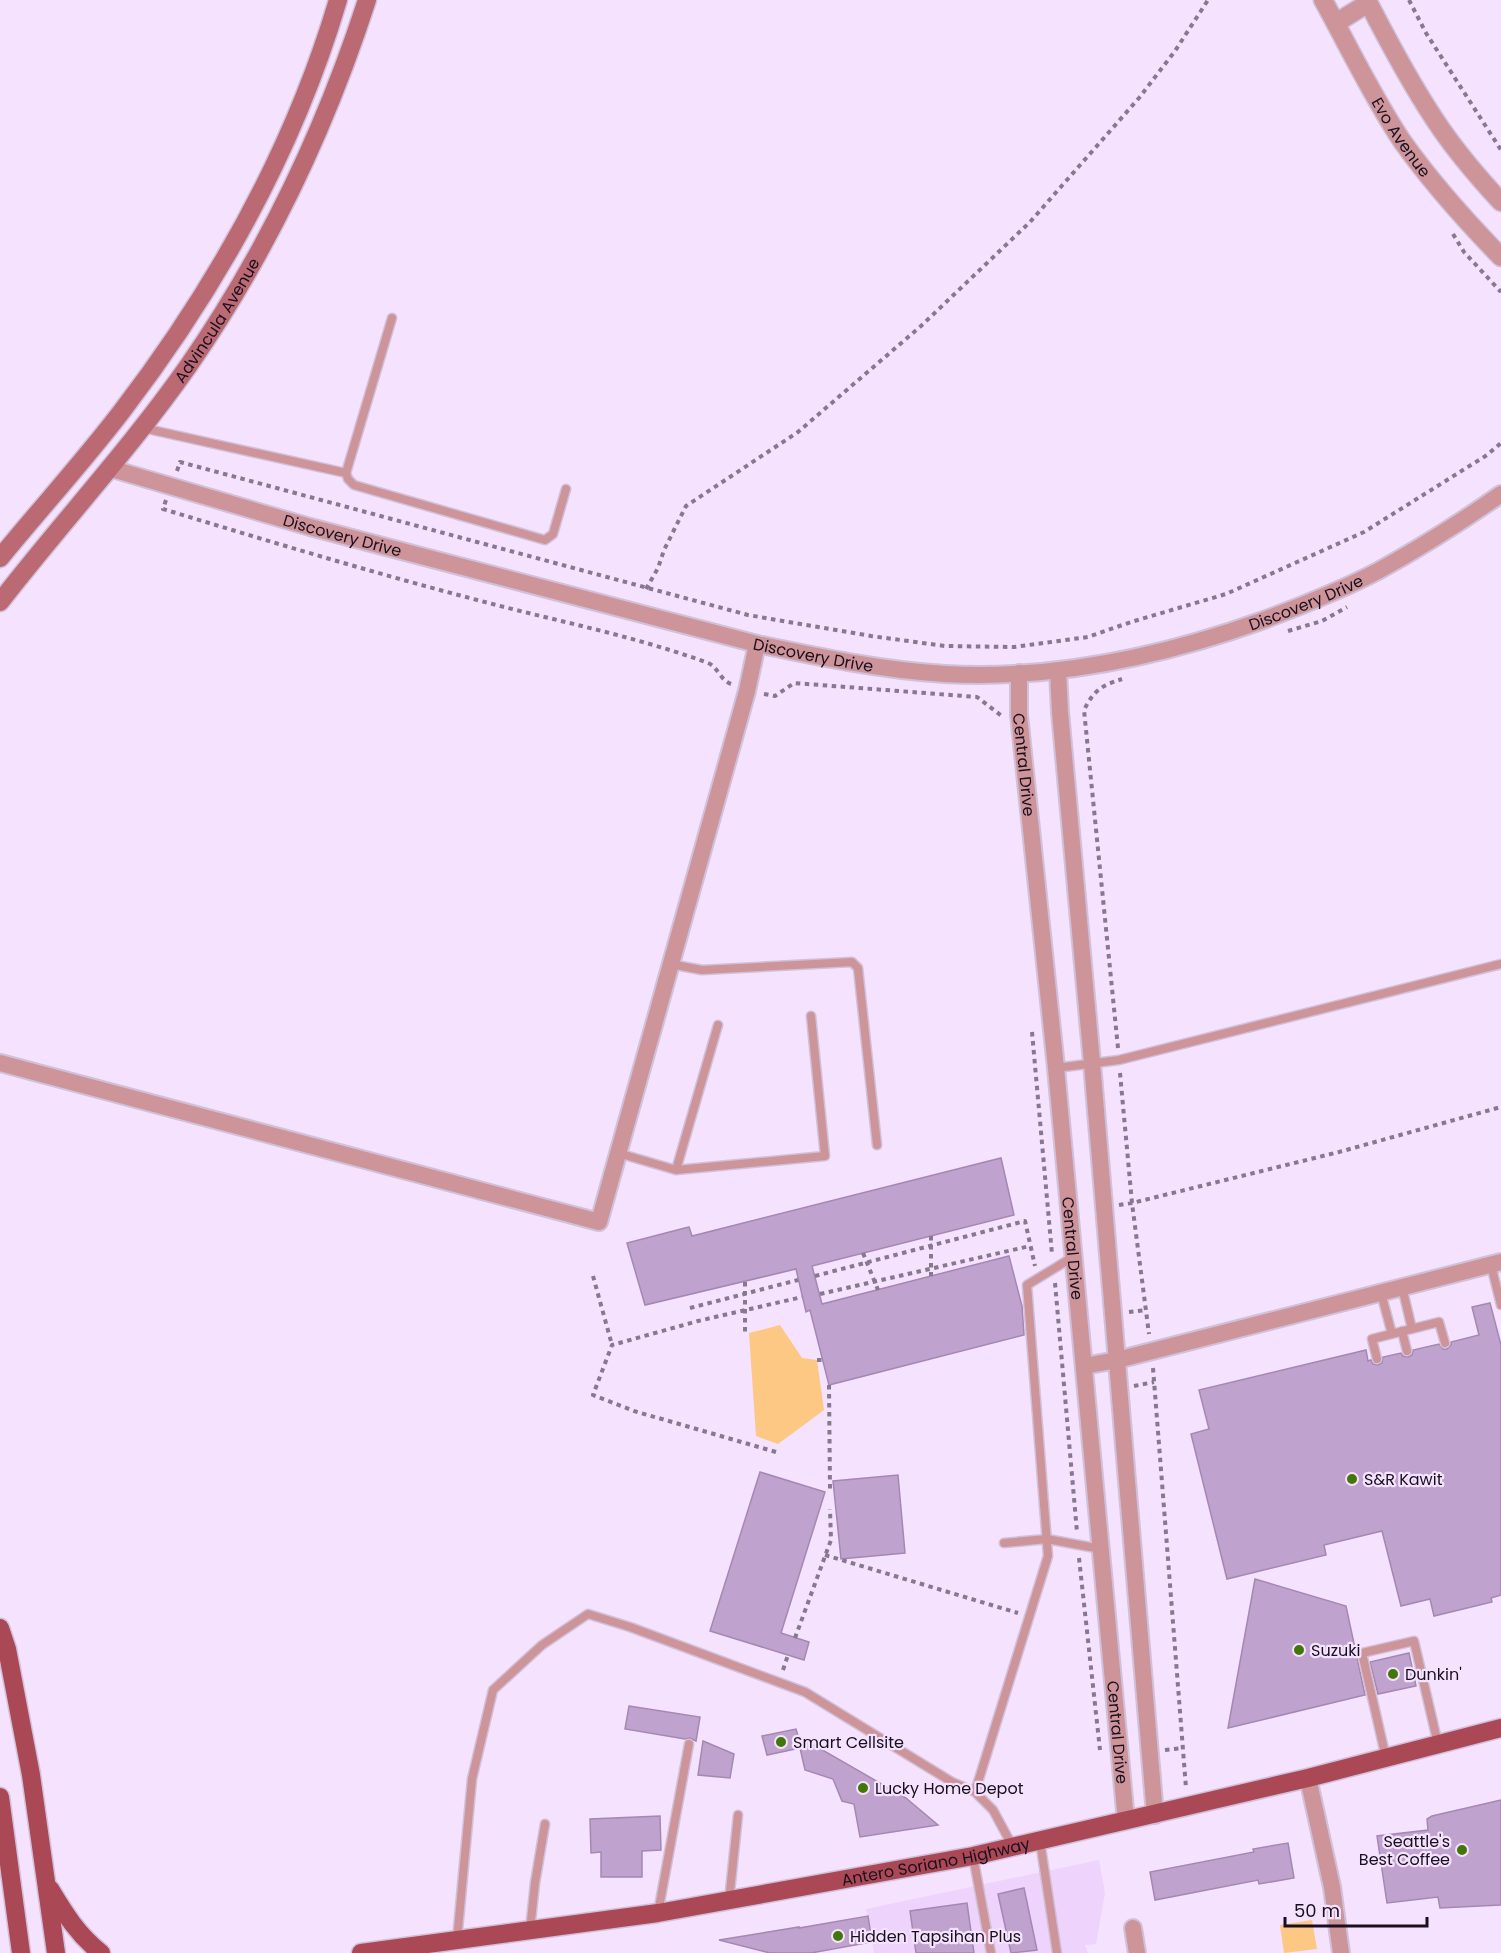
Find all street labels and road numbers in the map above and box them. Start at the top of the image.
street label: Evo Avenue [1366,93,1437,182]
street label: Advincula Avenue [169,253,265,387]
street label: Discovery Drive [280,508,404,562]
street label: Discovery Drive [1245,569,1367,636]
street label: Discovery Drive [751,632,875,677]
street label: Central Drive [1007,712,1041,817]
street label: Central Drive [1057,1196,1089,1301]
street label: Central Drive [1102,1680,1134,1785]
street label: Antero Soriano Highway [840,1832,1032,1891]

